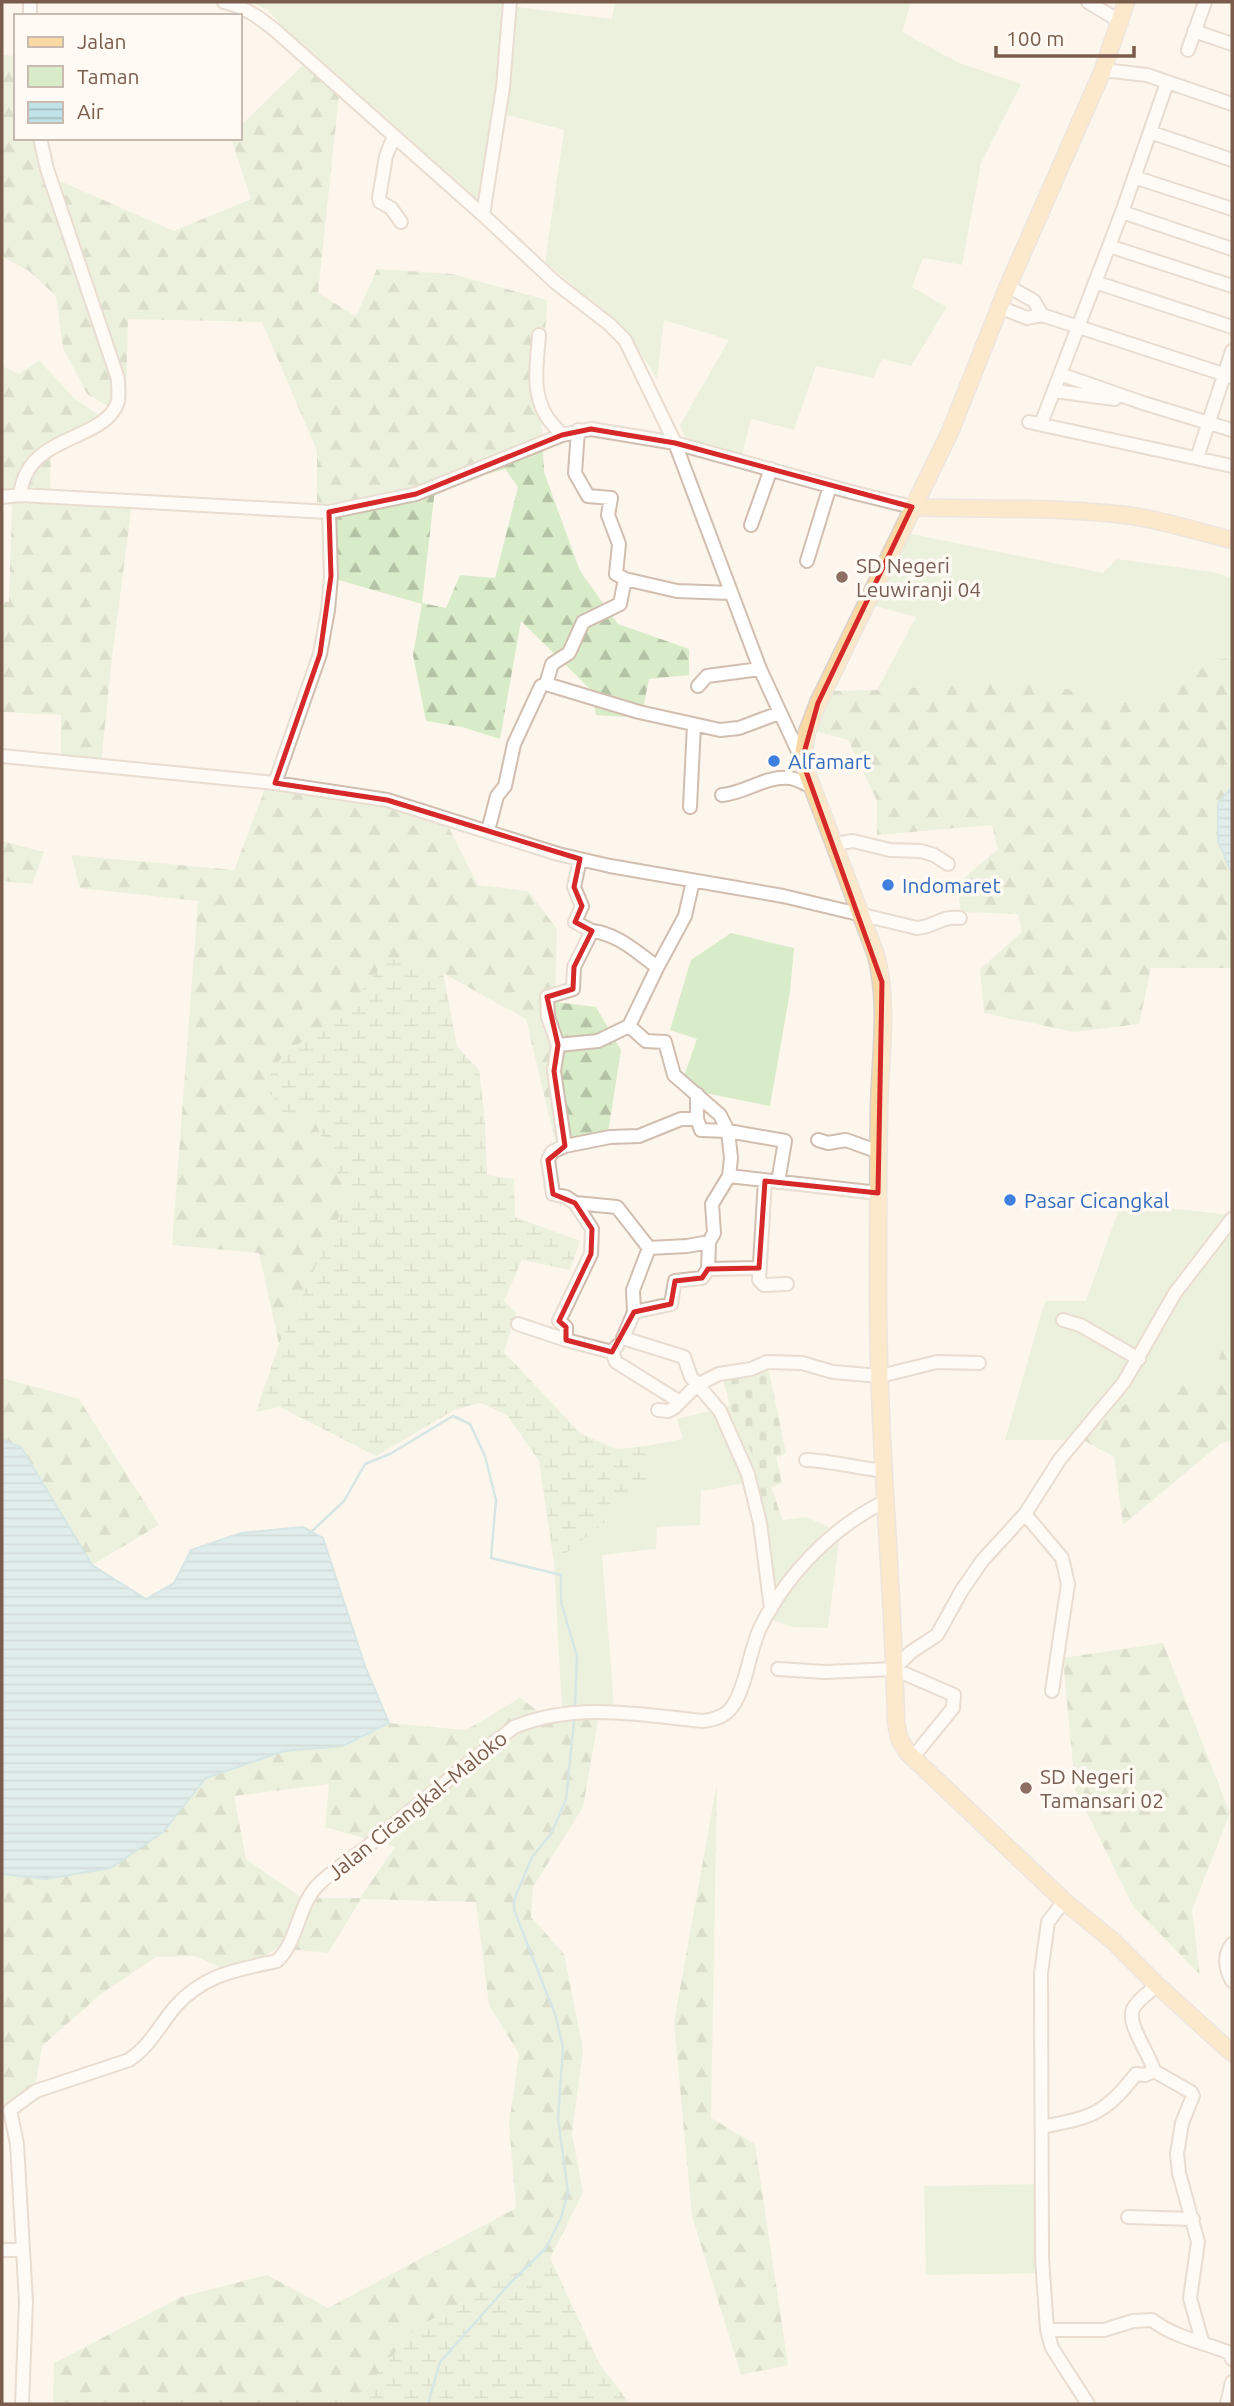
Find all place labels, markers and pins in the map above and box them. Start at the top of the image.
place label: SD Negeri Leuwiranji 04 [856,553,981,601]
marker: SD Negeri Leuwiranji 04 [834,569,850,585]
place label: Alfamart [788,749,871,773]
marker: Alfamart [766,753,782,769]
place label: Indomaret [902,873,1001,897]
marker: Indomaret [880,877,896,893]
place label: Pasar Cicangkal [1024,1188,1169,1212]
marker: Pasar Cicangkal [1002,1192,1018,1208]
place label: SD Negeri Tamansari 02 [1040,1764,1164,1812]
marker: SD Negeri Tamansari 02 [1018,1780,1034,1796]

